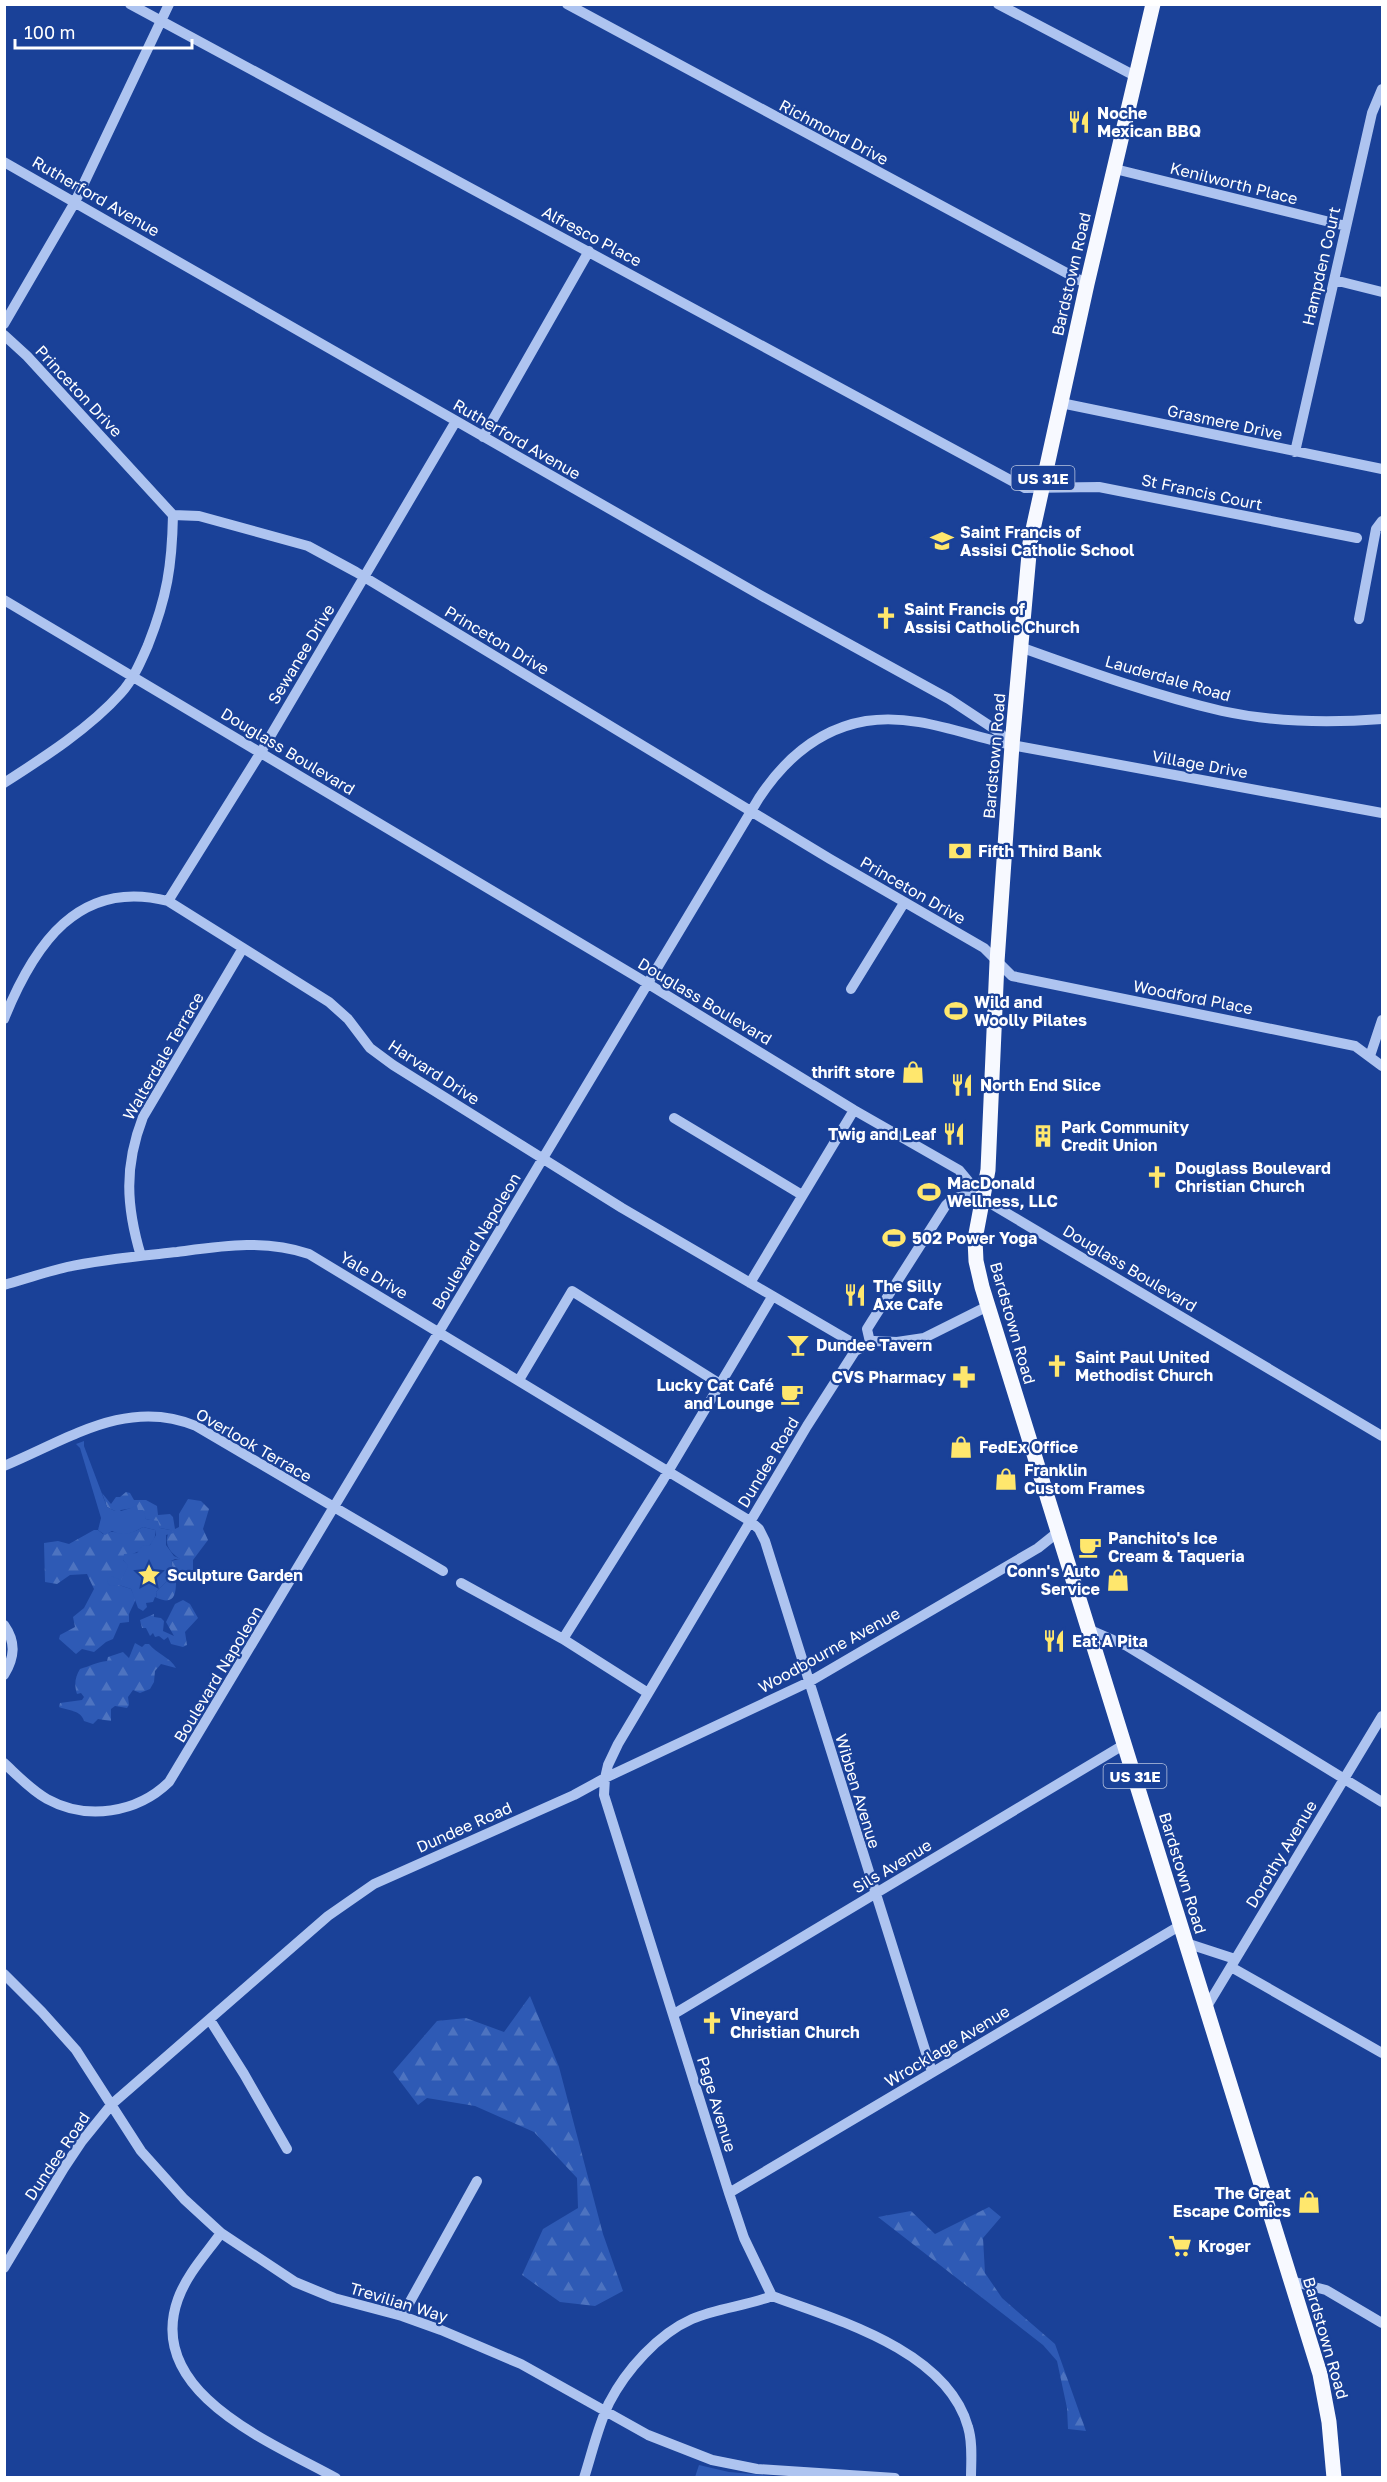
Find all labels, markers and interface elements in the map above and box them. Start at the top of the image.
scale bar [15,12,192,50]
text: 100 m [24,21,75,43]
street label: Richmond Drive [776,95,892,169]
place label: Noche Mexican BBQ [1097,103,1201,141]
restaurant icon: Noche Mexican BBQ [1066,109,1092,135]
street label: Rutherford Avenue [29,151,163,241]
street label: Kenilworth Place [1168,157,1300,209]
street label: Alfresco Place [539,201,645,271]
street label: Hampden Court [1298,205,1344,327]
street label: Bardstown Road [1047,210,1095,338]
street label: Princeton Drive [31,341,127,441]
street label: Rutherford Avenue [450,394,584,484]
street label: Grasmere Drive [1166,400,1284,444]
road number: US 31E [1012,466,1074,490]
street label: St Francis Court [1140,469,1264,515]
place label: Saint Francis of Assisi Catholic School [960,522,1135,560]
school or university icon: Saint Francis of Assisi Catholic School [929,528,955,554]
place label: Saint Francis of Assisi Catholic Church [904,599,1080,637]
street label: Sewanee Drive [263,600,339,708]
street label: Princeton Drive [441,601,553,679]
church icon: Saint Francis of Assisi Catholic Church [873,605,899,631]
street label: Lauderdale Road [1103,651,1233,705]
street label: Bardstown Road [979,692,1009,820]
street label: Douglass Boulevard [217,703,359,799]
street label: Village Drive [1150,746,1250,782]
bank icon: Fifth Third Bank [947,838,973,864]
place label: Fifth Third Bank [978,841,1103,861]
street label: Princeton Drive [857,852,969,928]
street label: Douglass Boulevard [634,953,776,1049]
street label: Woodford Place [1131,976,1255,1018]
street label: Walterdale Terrace [118,988,208,1124]
place label: Wild and Woolly Pilates [974,992,1087,1030]
sports icon: Wild and Woolly Pilates [943,998,969,1024]
street label: Harvard Drive [385,1035,483,1109]
shop icon: thrift store [900,1059,926,1085]
place label: thrift store [811,1062,895,1082]
restaurant icon: North End Slice [949,1072,975,1098]
place label: North End Slice [980,1075,1101,1095]
place label: Park Community Credit Union [1061,1117,1189,1155]
restaurant icon: Twig and Leaf [941,1121,967,1147]
building icon: Park Community Credit Union [1030,1123,1056,1149]
place label: Twig and Leaf [828,1124,936,1144]
place label: Douglass Boulevard Christian Church [1175,1158,1331,1196]
church icon: Douglass Boulevard Christian Church [1144,1164,1170,1190]
street label: Boulevard Napoleon [427,1169,525,1313]
place label: MacDonald Wellness, LLC [947,1173,1058,1211]
sports icon: MacDonald Wellness, LLC [916,1179,942,1205]
street label: Douglass Boulevard [1059,1220,1201,1316]
sports icon: 502 Power Yoga [881,1225,907,1251]
place label: 502 Power Yoga [912,1228,1037,1248]
street label: Yale Drive [336,1247,412,1303]
street label: Bardstown Road [986,1260,1040,1386]
place label: The Silly Axe Cafe [873,1276,943,1314]
restaurant icon: The Silly Axe Cafe [842,1282,868,1308]
bar icon: Dundee Tavern [785,1332,811,1358]
place label: Dundee Tavern [816,1335,932,1355]
place label: Saint Paul United Methodist Church [1075,1347,1213,1385]
church icon: Saint Paul United Methodist Church [1044,1353,1070,1379]
pharmacy icon: CVS Pharmacy [951,1364,977,1390]
place label: CVS Pharmacy [831,1367,946,1387]
place label: Lucky Cat Café and Lounge [656,1375,774,1413]
cafe icon: Lucky Cat Café and Lounge [779,1381,805,1407]
street label: Overlook Terrace [193,1404,315,1486]
street label: Dundee Road [733,1413,803,1511]
shop icon: FedEx Office [948,1434,974,1460]
place label: FedEx Office [979,1437,1078,1457]
place label: Franklin Custom Frames [1024,1460,1145,1498]
shop icon: Franklin Custom Frames [993,1466,1019,1492]
place label: Panchito's Ice Cream & Taqueria [1108,1528,1245,1566]
cafe icon: Panchito's Ice Cream & Taqueria [1077,1534,1103,1560]
place label: Conn's Auto Service [1006,1561,1100,1599]
place icon: Sculpture Garden [136,1562,162,1588]
place label: Sculpture Garden [167,1565,303,1585]
shop icon: Conn's Auto Service [1105,1567,1131,1593]
street label: Boulevard Napoleon [169,1602,267,1746]
street label: Woodbourne Avenue [755,1603,903,1697]
restaurant icon: Eat A Pita [1041,1628,1067,1654]
place label: Eat A Pita [1072,1631,1148,1651]
street label: Wibben Avenue [831,1731,885,1851]
road number: US 31E [1104,1764,1166,1788]
street label: Dundee Road [413,1797,515,1857]
street label: Dorothy Avenue [1241,1797,1321,1911]
street label: Bardstown Road [1155,1810,1211,1936]
street label: Sils Avenue [849,1835,935,1897]
street label: Wrocklage Avenue [881,2001,1013,2091]
place label: Vineyard Christian Church [730,2004,860,2042]
church icon: Vineyard Christian Church [699,2010,725,2036]
street label: Page Avenue [693,2054,741,2154]
street label: Dundee Road [20,2108,94,2204]
place label: The Great Escape Comics [1173,2183,1291,2221]
shop icon: The Great Escape Comics [1296,2189,1322,2215]
supermarket icon: Kroger [1167,2233,1193,2259]
place label: Kroger [1198,2236,1251,2256]
street label: Bardstown Road [1299,2275,1353,2401]
street label: Trevilian Way [348,2278,450,2326]

